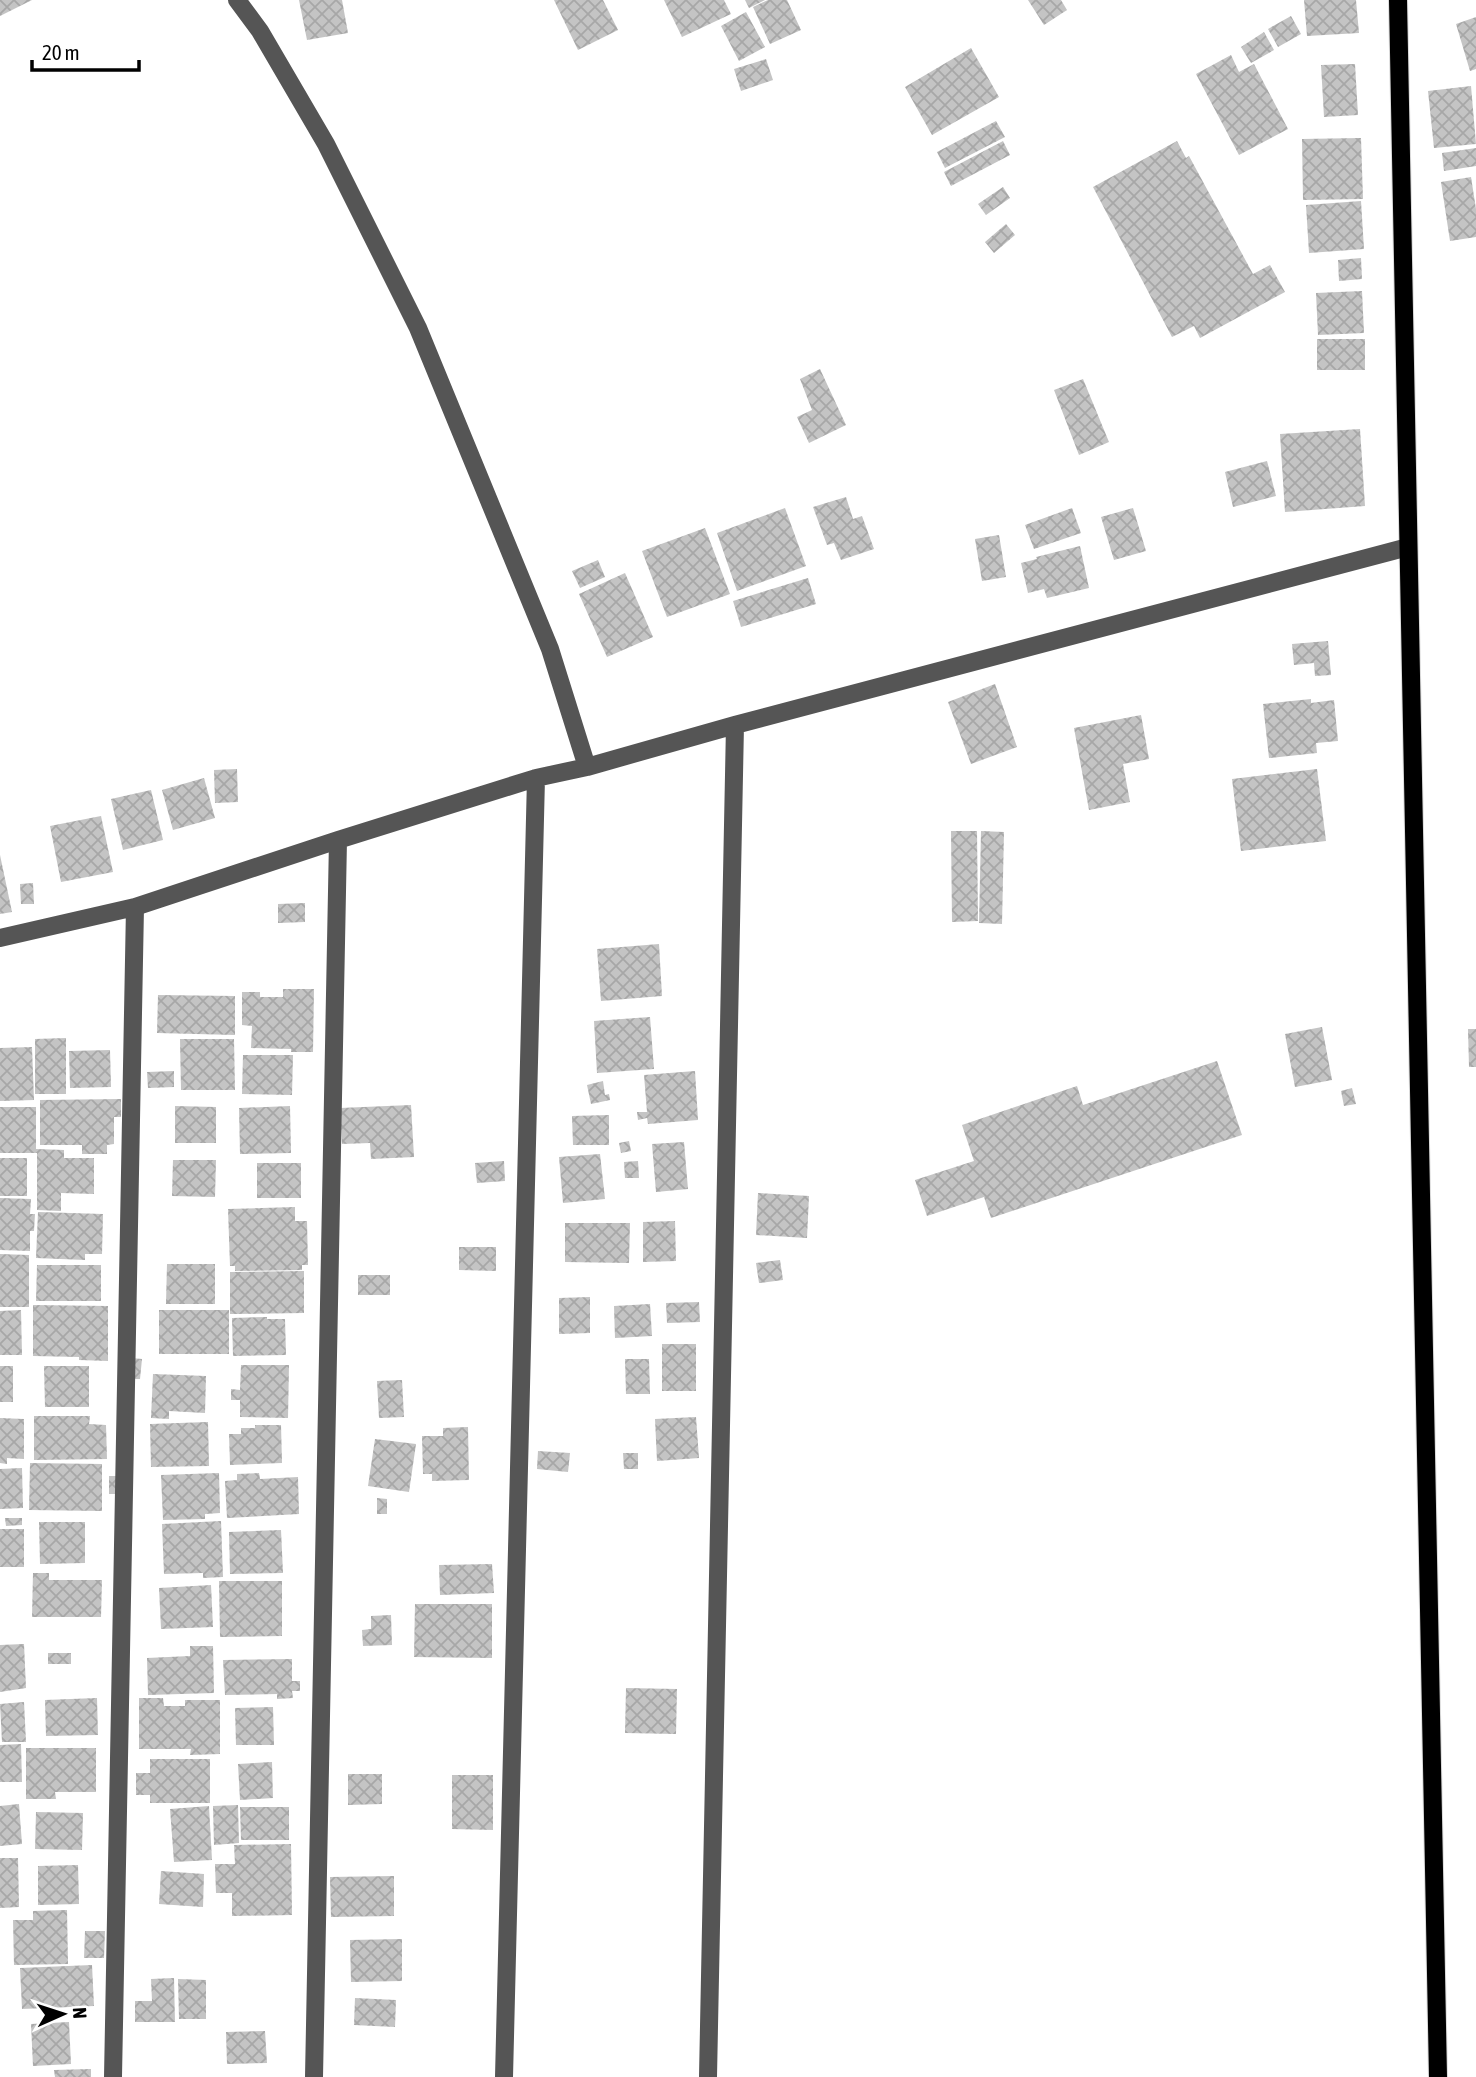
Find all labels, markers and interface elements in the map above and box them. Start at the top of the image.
scale bar [32,28,138,72]
text: 20 m [42,40,80,64]
north arrow [28,1979,98,2049]
text: N [69,2007,91,2019]

